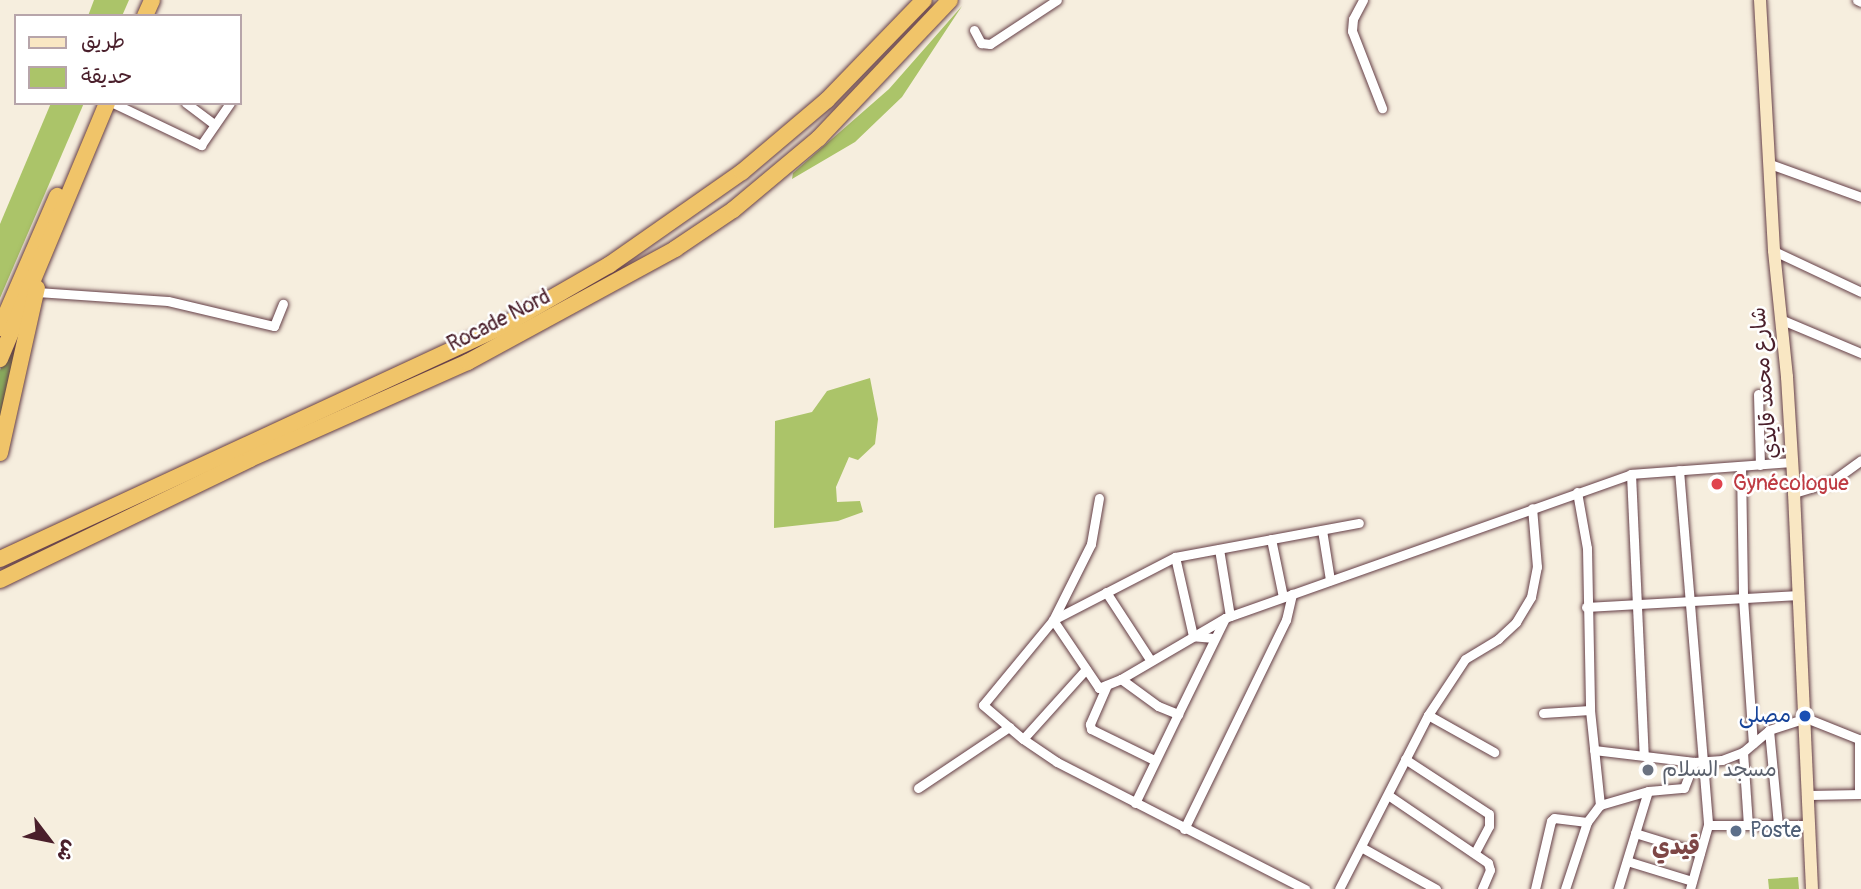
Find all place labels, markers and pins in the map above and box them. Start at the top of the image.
place label: Gynécologue [1733,471,1849,497]
marker: Gynécologue [1707,474,1727,494]
place label: مصلى [1739,703,1791,729]
marker: مصلى [1797,708,1813,724]
place label: مسجد السلام [1662,757,1777,783]
marker: مسجد السلام [1640,762,1656,778]
place label: Poste [1750,818,1801,844]
marker: Poste [1728,823,1744,839]

